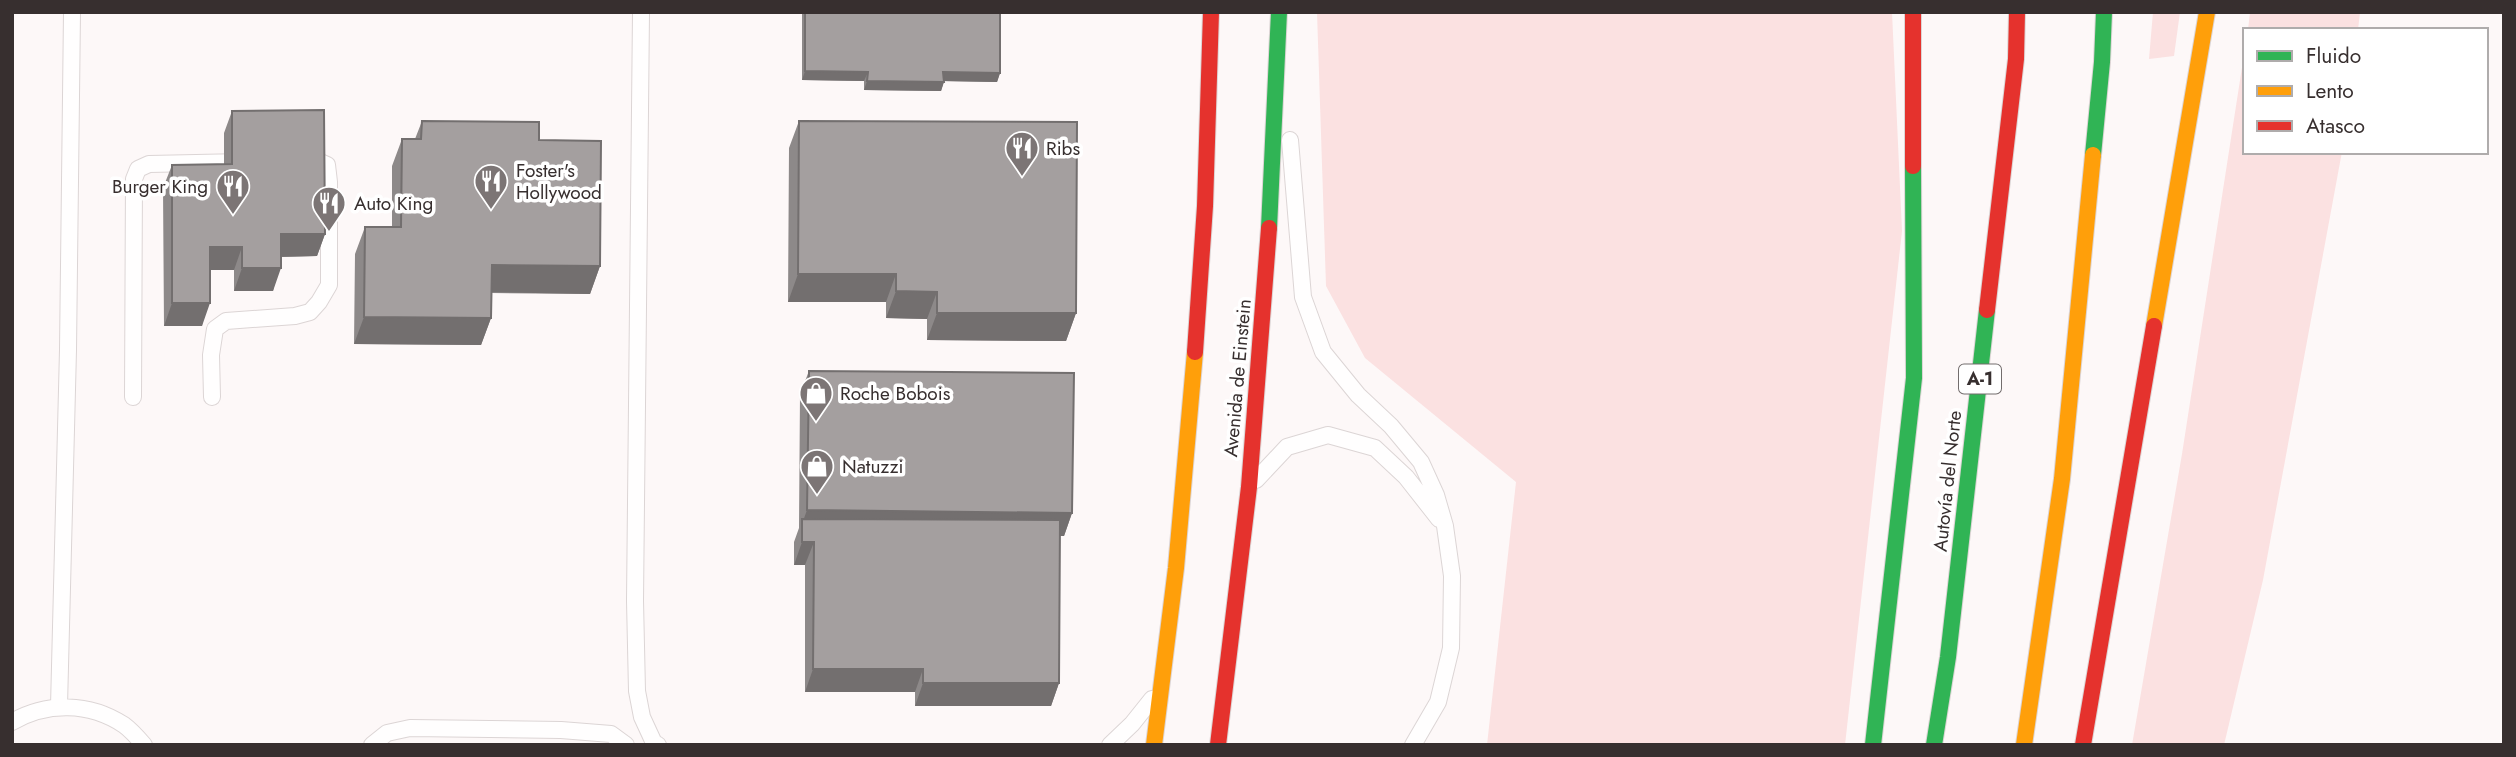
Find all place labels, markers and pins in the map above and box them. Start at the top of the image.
restaurant icon: Ribs [1003,129,1041,178]
place label: Ribs [1046,135,1080,162]
place label: Foster's Hollywood [516,157,602,206]
restaurant icon: Foster's Hollywood [472,162,510,211]
restaurant icon: Burger King [214,167,252,216]
place label: Burger King [112,173,208,200]
restaurant icon: Auto King [310,184,348,233]
place label: Auto King [354,190,433,217]
shop icon: Roche Bobois [797,374,835,423]
place label: Roche Bobois [840,380,951,407]
shop icon: Natuzzi [798,447,836,496]
place label: Natuzzi [842,453,903,480]

